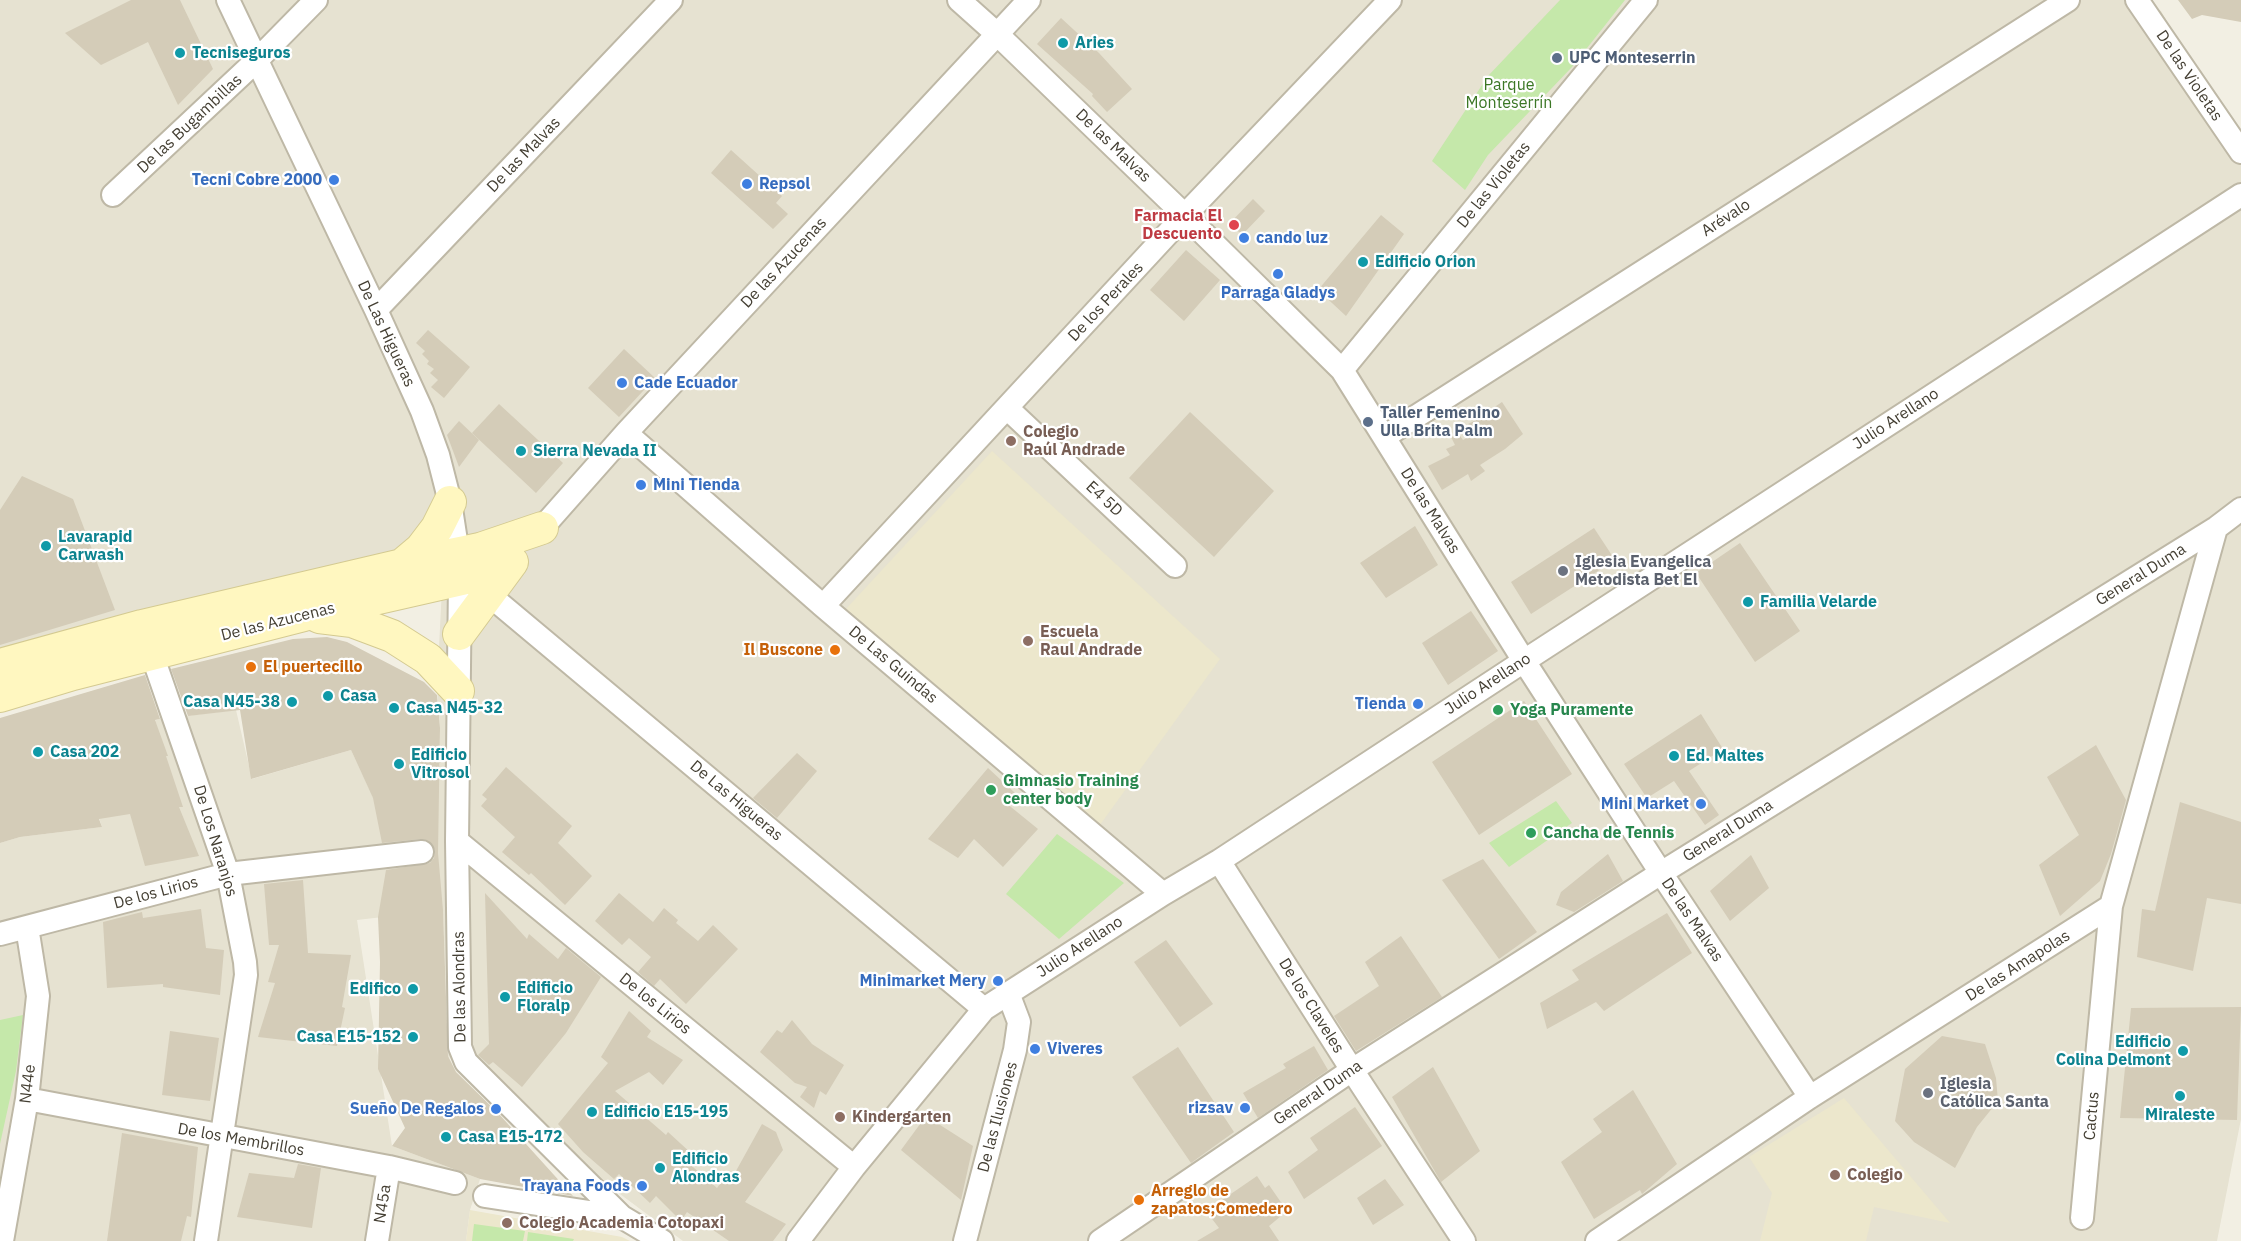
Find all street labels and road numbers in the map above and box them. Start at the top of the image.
street label: De las Violetas [2152,27,2226,125]
street label: De las Bugambillas [134,70,246,178]
street label: De las Malvas [1071,105,1155,187]
street label: De las Malvas [483,113,565,197]
street label: De las Violetas [1453,138,1535,232]
street label: Arévalo [1698,195,1754,241]
street label: De las Azucenas [737,214,831,312]
street label: De los Perales [1064,258,1148,346]
street label: De Las Higueras [353,278,419,390]
street label: Julio Arellano [1850,384,1942,454]
street label: De las Malvas [1396,465,1464,557]
street label: E4 5D [1082,477,1126,521]
street label: General Duma [2092,540,2190,610]
street label: De las Azucenas [219,599,337,645]
street label: De Las Guindas [845,622,941,708]
street label: Julio Arellano [1442,649,1534,719]
street label: De Las Higueras [686,757,786,845]
street label: De Los Naranjos [189,783,241,899]
street label: General Duma [1679,796,1777,866]
street label: De los Lirios [112,872,200,914]
street label: De las Malvas [1657,874,1727,966]
street label: Julio Arellano [1034,912,1126,982]
street label: De las Amapolas [1962,926,2074,1006]
street label: De las Alondras [449,931,471,1043]
street label: De los Claveles [1274,955,1348,1057]
street label: De los Lirios [615,969,695,1039]
street label: General Duma [1270,1056,1366,1130]
street label: De las Ilusiones [974,1059,1022,1175]
street label: N44e [16,1063,40,1105]
street label: Cactus [2080,1091,2104,1141]
street label: De los Membrillos [176,1119,306,1161]
street label: N45a [370,1183,396,1225]

